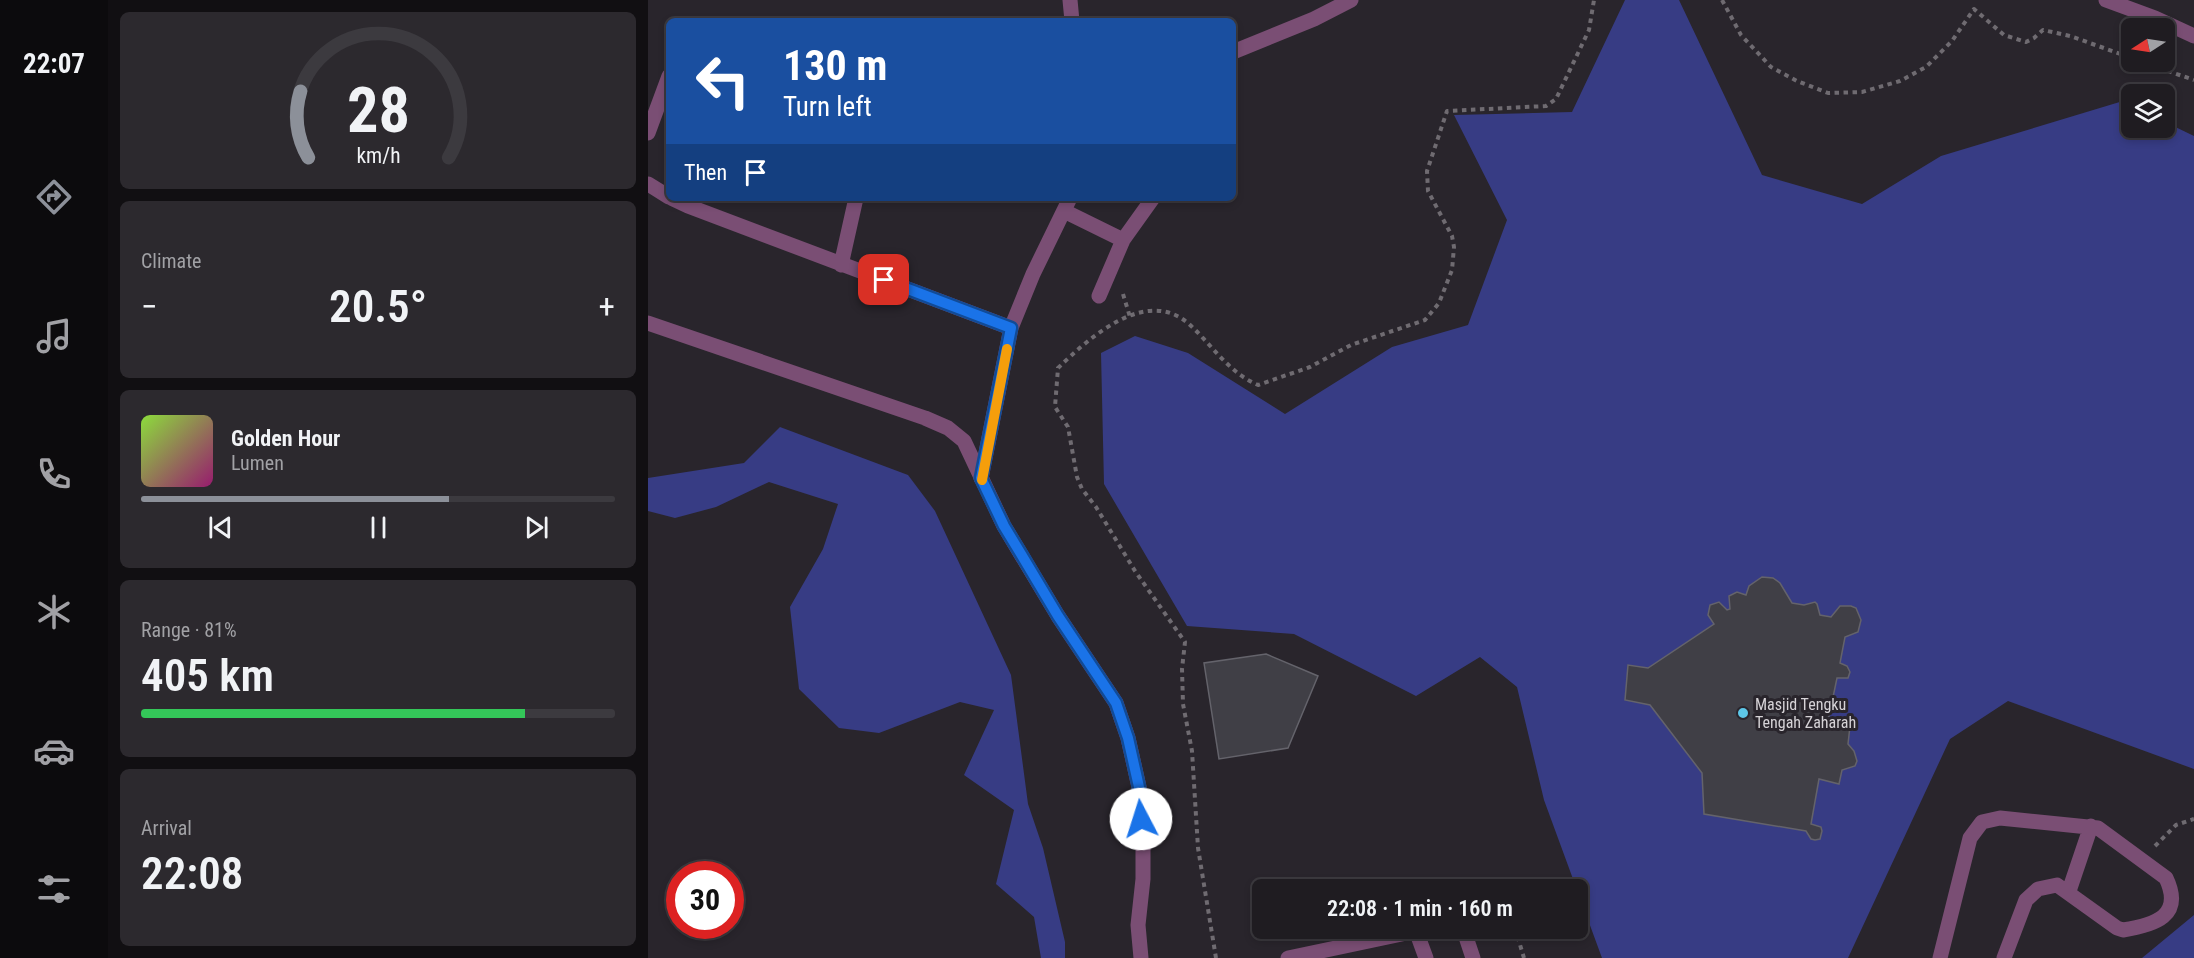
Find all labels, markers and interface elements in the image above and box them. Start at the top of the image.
north arrow [2121,18,2175,72]
map controls [2121,18,2175,138]
text: 130 m [783,41,888,90]
icon: left [684,42,762,120]
text: 22:07 [23,48,85,80]
text: 28 [346,74,410,147]
button: layers [2121,84,2175,138]
text: Turn left [783,91,872,123]
text: km/h [356,143,400,168]
icon: arrive [739,156,772,189]
text: Then [684,160,727,185]
icon: directions [33,176,75,218]
text: Climate [141,249,201,273]
pin [858,254,909,305]
icon: arrive [867,263,900,296]
text: 20.5° [329,280,427,333]
text: − [141,287,158,326]
text: + [599,287,615,326]
icon: music [33,315,75,357]
text: Golden Hour [231,426,340,451]
text: Lumen [231,451,284,475]
icon: phone [33,453,75,495]
icon: previous [204,511,237,544]
icon: pause [362,511,395,544]
icon: next [520,511,553,544]
icon: climate [33,591,75,633]
text: Range · 81% [141,618,237,642]
text: 405 km [141,649,274,702]
place label: Masjid Tengku Tengah Zaharah [1755,695,1856,732]
marker: Masjid Tengku Tengah Zaharah [1736,706,1750,720]
icon: car [33,730,75,772]
position arrow [1109,787,1173,851]
text: Arrival [141,816,192,840]
text: 22:08 [141,847,243,900]
speed limit sign: 30 [666,861,744,939]
icon: filters [33,868,75,910]
text: 22:08 · 1 min · 160 m [1327,896,1513,921]

